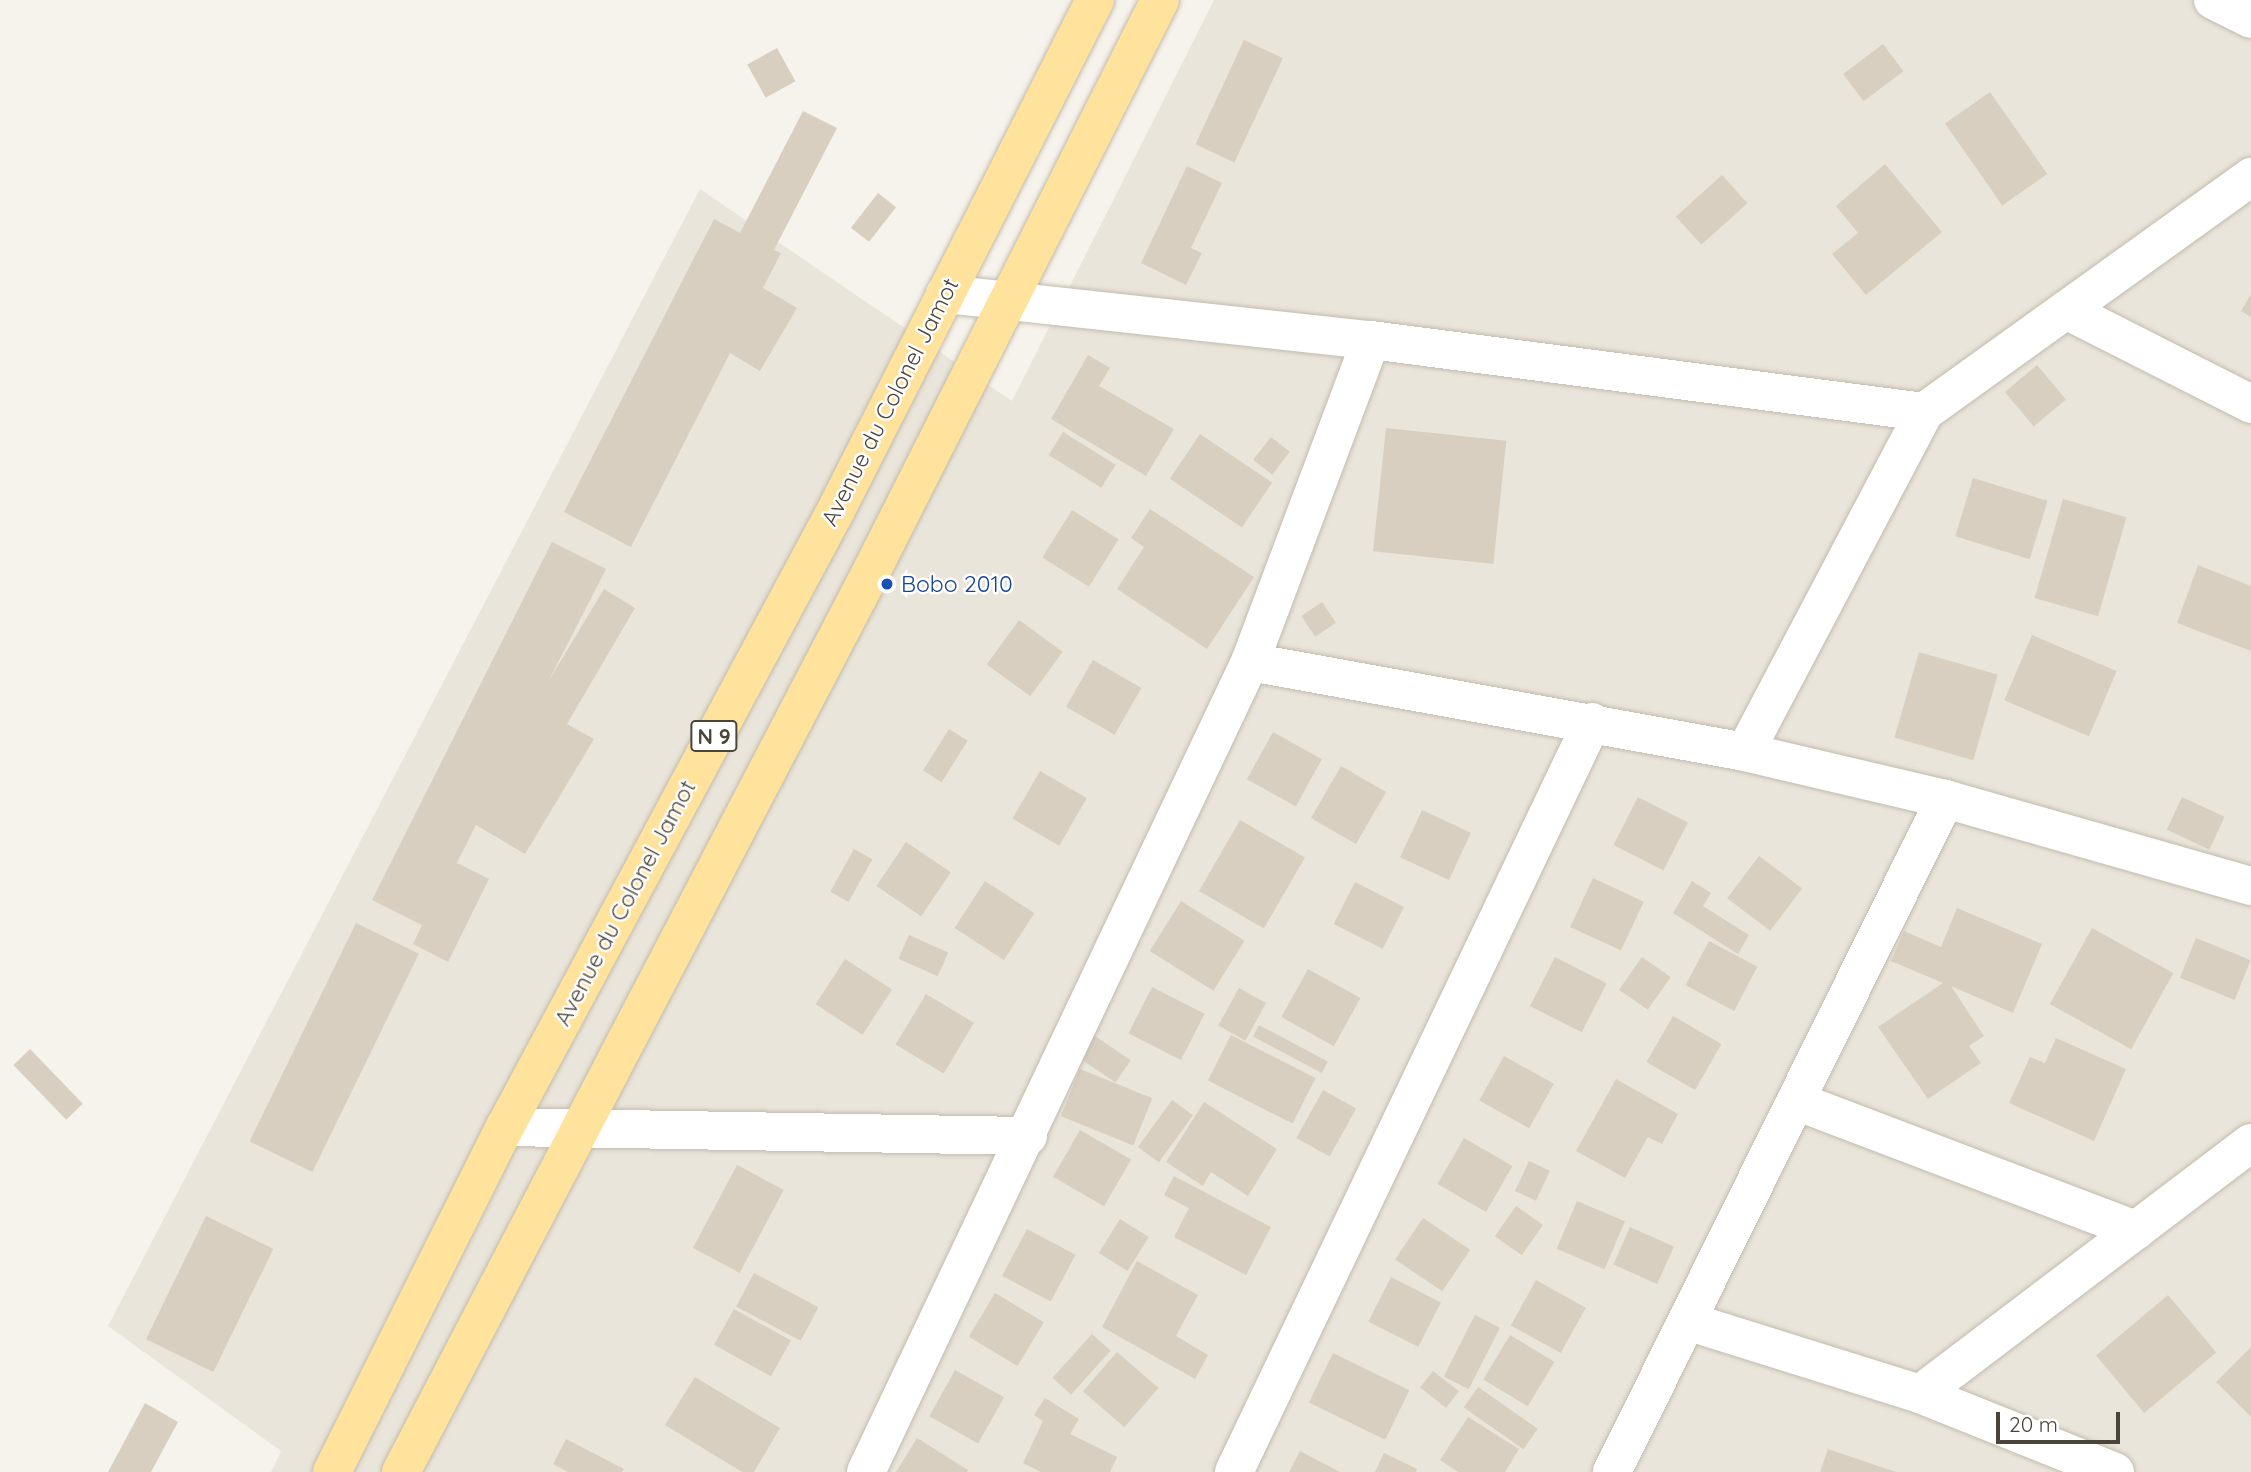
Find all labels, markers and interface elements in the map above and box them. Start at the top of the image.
street label: Avenue du Colonel Jamot [815,274,965,530]
place label: Bobo 2010 [901,570,1013,598]
marker: Bobo 2010 [879,576,895,592]
road number: N 9 [690,718,738,754]
street label: Avenue du Colonel Jamot [548,776,702,1030]
scale bar [1999,1398,2123,1442]
text: 20 m [2009,1411,2058,1437]

